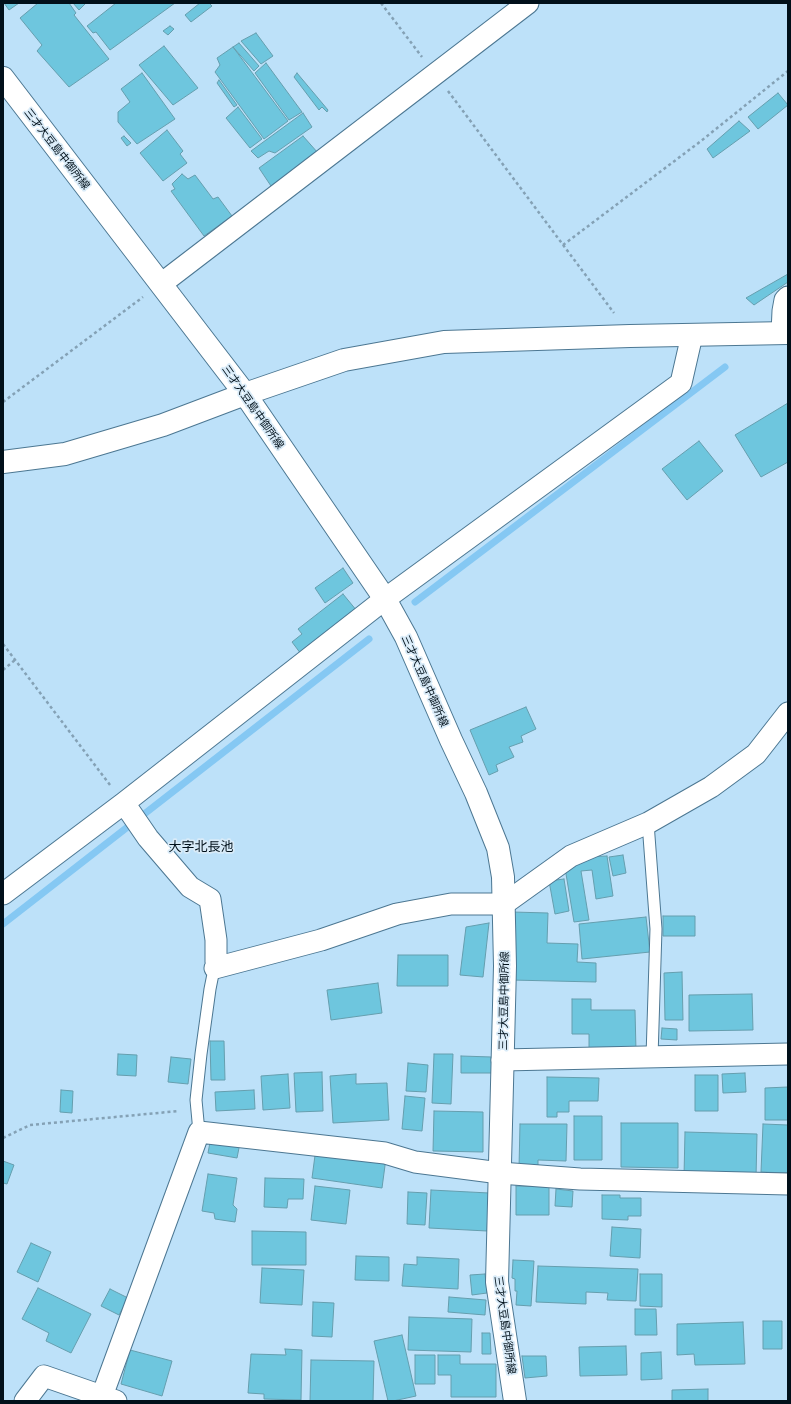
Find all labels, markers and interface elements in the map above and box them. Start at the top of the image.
street label: 三才大豆島中御所線 [21,106,93,192]
street label: 三才大豆島中御所線 [219,363,287,451]
street label: 三才大豆島中御所線 [399,633,451,729]
district label: 大字北長池 [169,839,233,855]
street label: 三才大豆島中御所線 [497,951,511,1051]
street label: 三才大豆島中御所線 [492,1275,518,1375]

